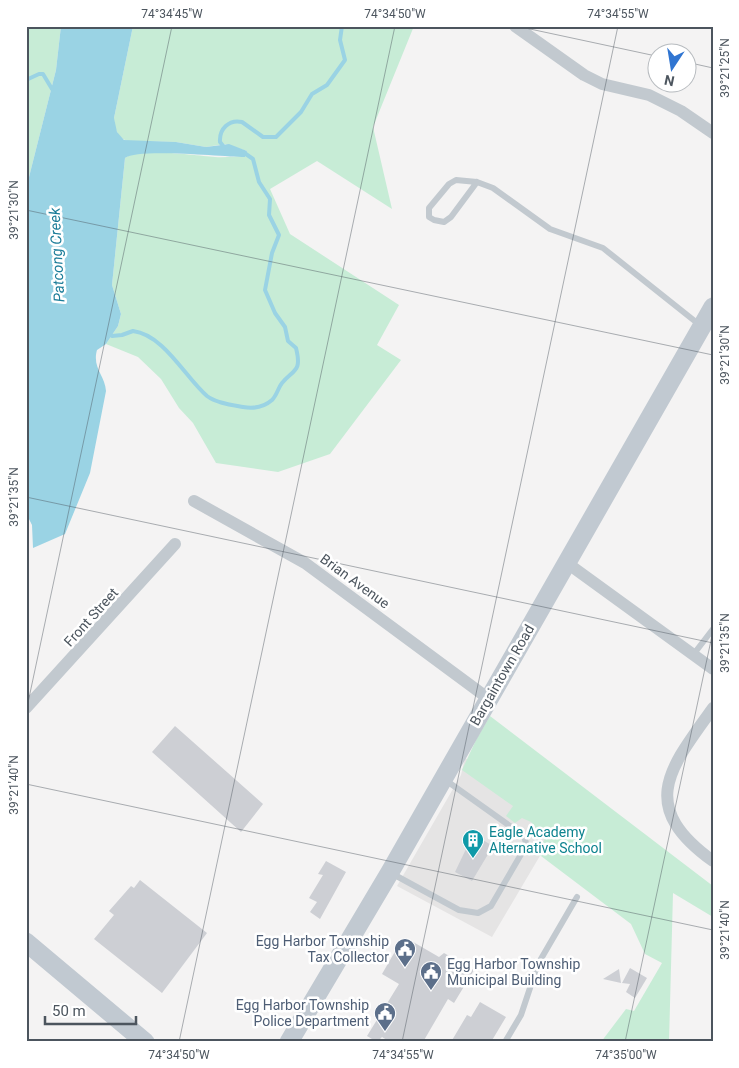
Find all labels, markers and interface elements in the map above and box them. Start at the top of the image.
text: 74°34'45"W [141,7,203,21]
text: 74°34'50"W [364,7,426,21]
text: 74°34'55"W [587,7,649,21]
text: 39°21'25"N [718,38,732,98]
north arrow [646,42,696,92]
text: N [663,72,676,90]
text: 39°21'30"N [7,180,21,240]
water label: Patcong Creek [46,207,68,303]
text: 39°21'30"N [718,325,732,385]
text: 39°21'35"N [7,467,21,527]
street label: Brian Avenue [317,551,393,611]
street label: Front Street [61,584,122,649]
text: 39°21'35"N [718,613,732,673]
street label: Bargaintown Road [467,622,537,728]
text: 39°21'40"N [7,755,21,815]
place label: Eagle Academy Alternative School [489,824,602,856]
building icon: Eagle Academy Alternative School [461,828,485,859]
text: 39°21'40"N [718,900,732,960]
place label: Egg Harbor Township Tax Collector [256,933,389,965]
public building icon: Egg Harbor Township Tax Collector [393,937,417,968]
place label: Egg Harbor Township Municipal Building [447,956,580,988]
public building icon: Egg Harbor Township Municipal Building [419,960,443,991]
scale bar [45,993,136,1025]
place label: Egg Harbor Township Police Department [236,997,369,1029]
public building icon: Egg Harbor Township Police Department [373,1001,397,1032]
text: 50 m [52,1002,86,1020]
text: 74°34'50"W [148,1048,210,1062]
text: 74°34'55"W [372,1048,434,1062]
text: 74°35'00"W [595,1048,657,1062]

